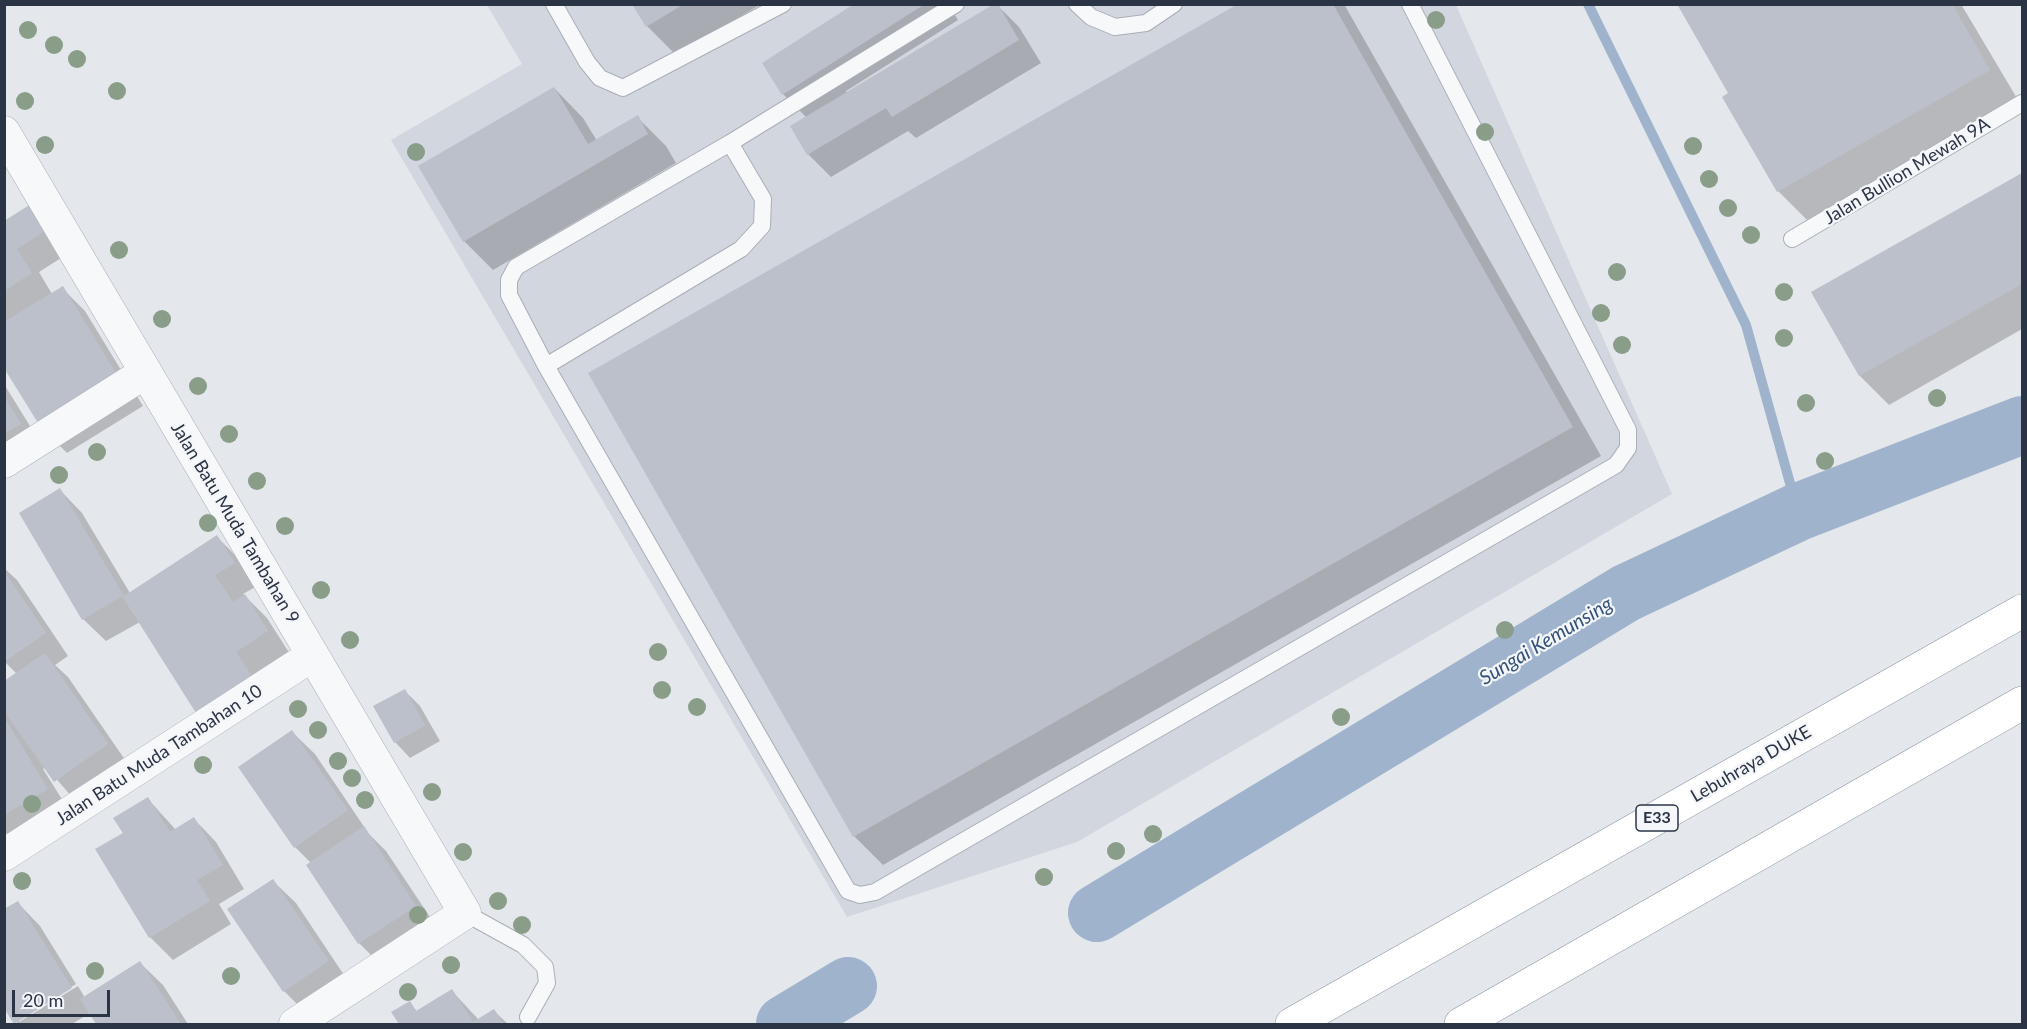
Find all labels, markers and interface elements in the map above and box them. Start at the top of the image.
street label: Jalan Bullion Mewah 9A [1820,113,1994,229]
street label: Jalan Batu Muda Tambahan 9 [166,418,304,628]
water label: Sungai Kemunsing [1475,592,1617,690]
street label: Jalan Batu Muda Tambahan 10 [52,680,266,830]
street label: Lebuhraya DUKE [1687,721,1815,807]
road number: E33 [1636,805,1678,831]
scale bar [15,978,112,1016]
text: 20 m [23,989,63,1011]

